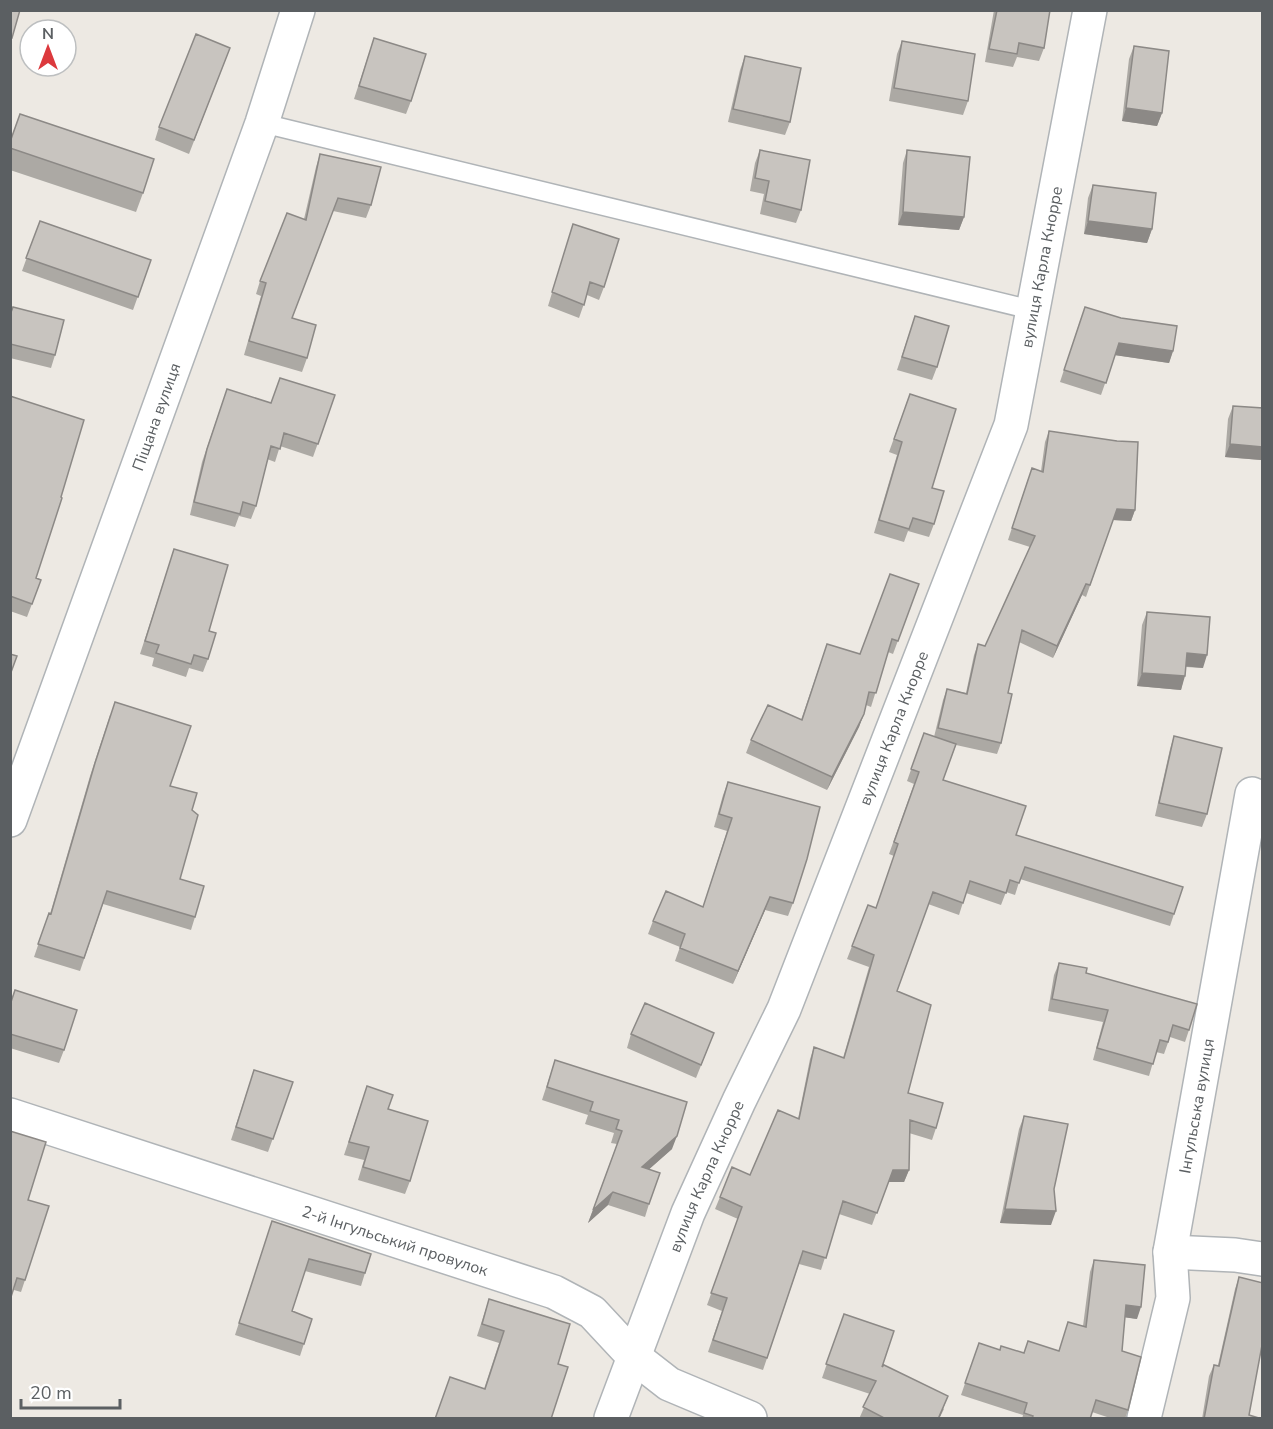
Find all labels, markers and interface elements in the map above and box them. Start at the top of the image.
north arrow [18,18,78,78]
text: N [42,23,54,45]
street label: вулиця Карла Кнорре [1016,184,1068,350]
street label: Піщана вулиця [127,360,186,474]
street label: вулиця Карла Кнорре [854,648,934,809]
street label: Інгульська вулиця [1174,1037,1220,1175]
street label: вулиця Карла Кнорре [664,1097,750,1256]
street label: 2-й Інгульський провулок [299,1201,491,1282]
scale bar [21,1372,120,1410]
text: 20 m [30,1381,72,1405]

